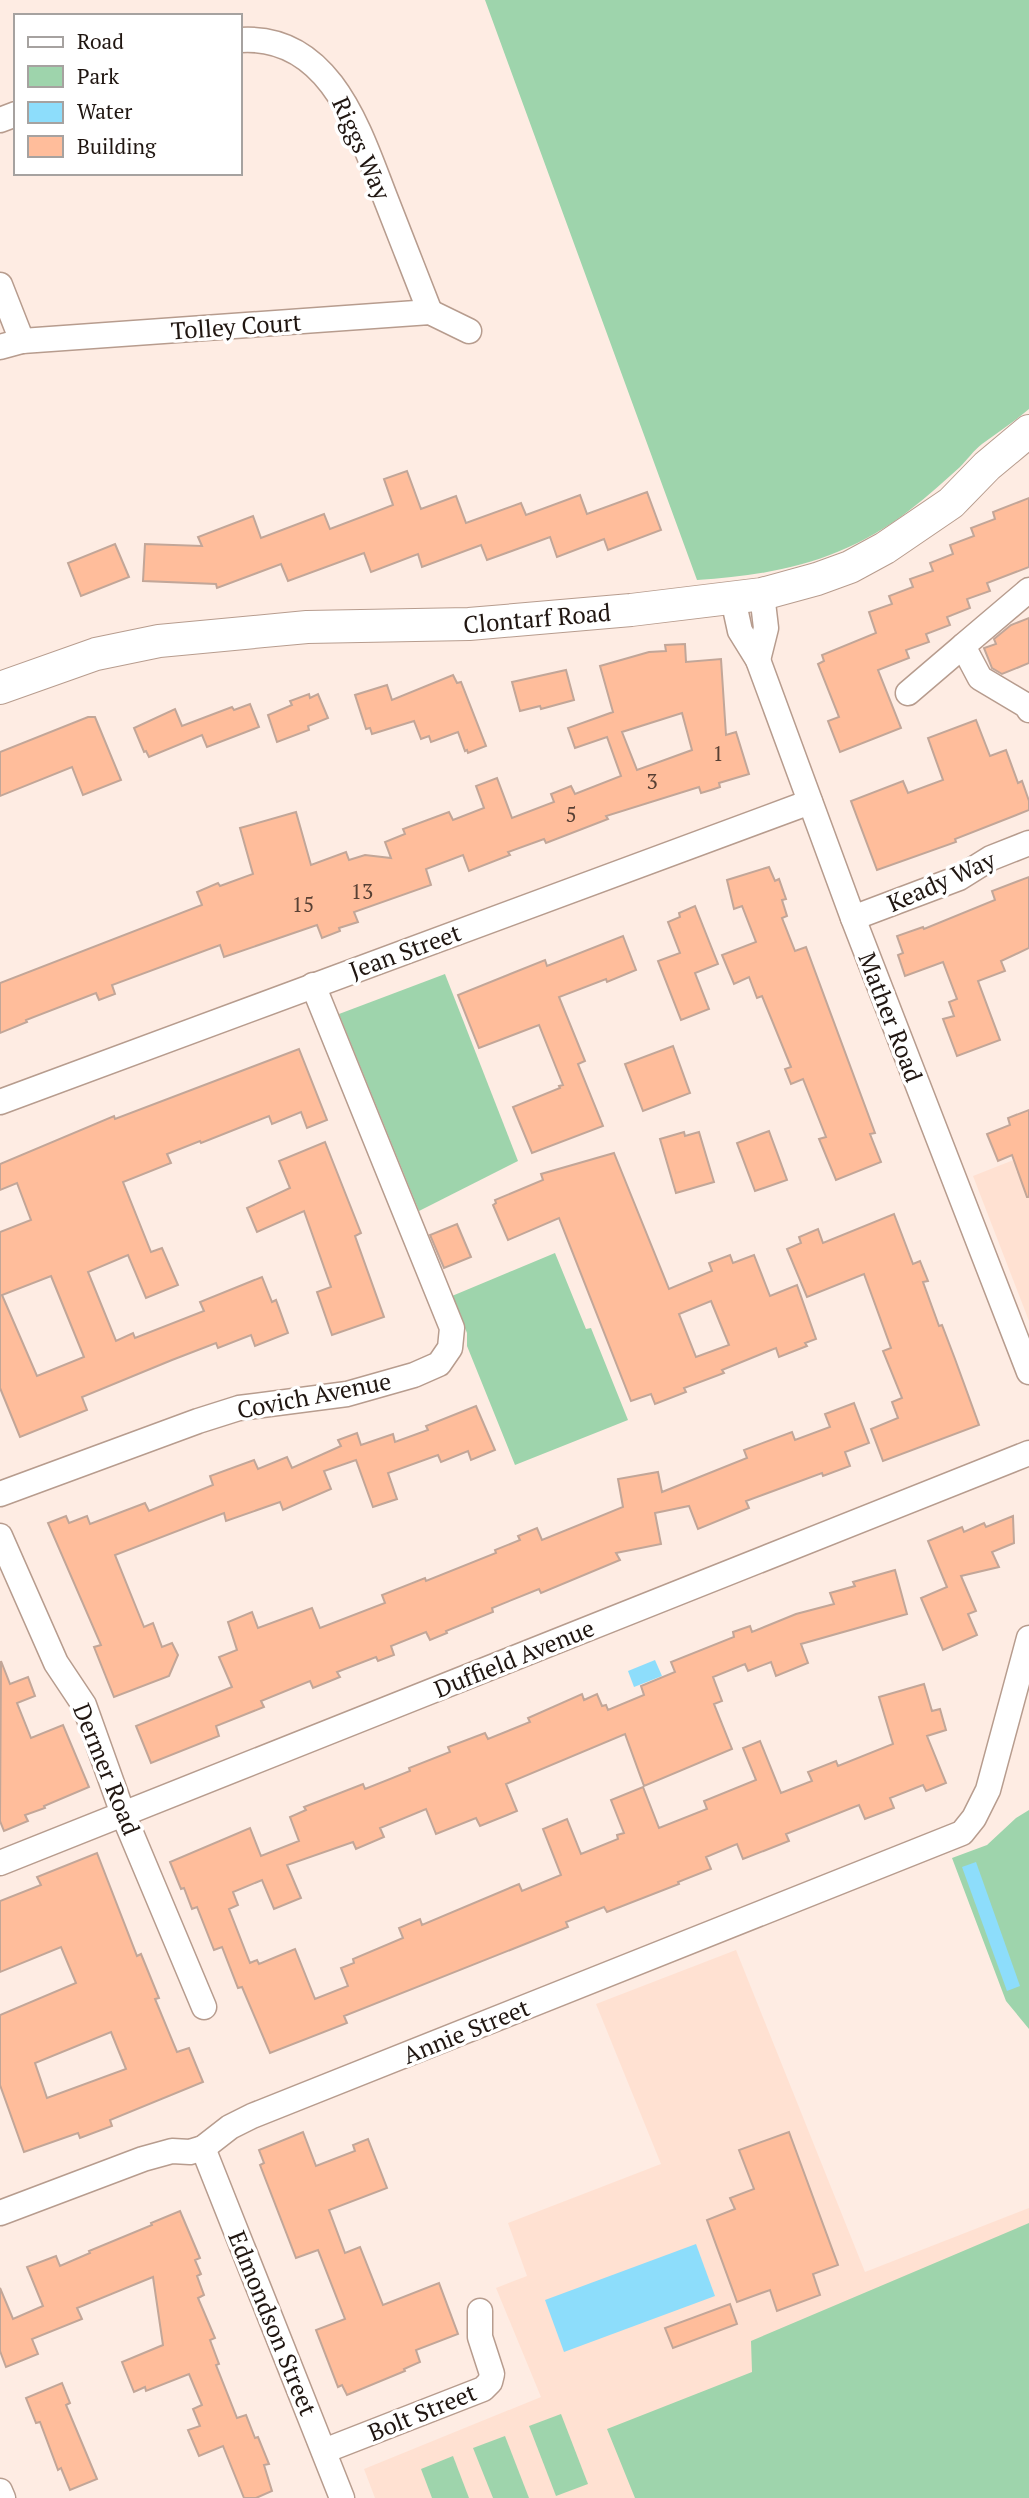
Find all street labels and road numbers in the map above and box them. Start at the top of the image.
street label: Riggs Way [325,92,399,205]
street label: Tolley Court [170,305,302,347]
street label: Clontarf Road [462,596,612,640]
street label: Keady Way [882,843,1001,919]
street label: Jean Street [345,916,465,986]
street label: Mather Road [852,948,930,1086]
street label: Covich Avenue [234,1364,394,1426]
street label: Duffield Avenue [429,1611,599,1705]
street label: Dermer Road [66,1698,148,1840]
street label: Annie Street [398,1991,534,2071]
street label: Edmondson Street [221,2226,325,2420]
street label: Bolt Street [363,2376,481,2448]

